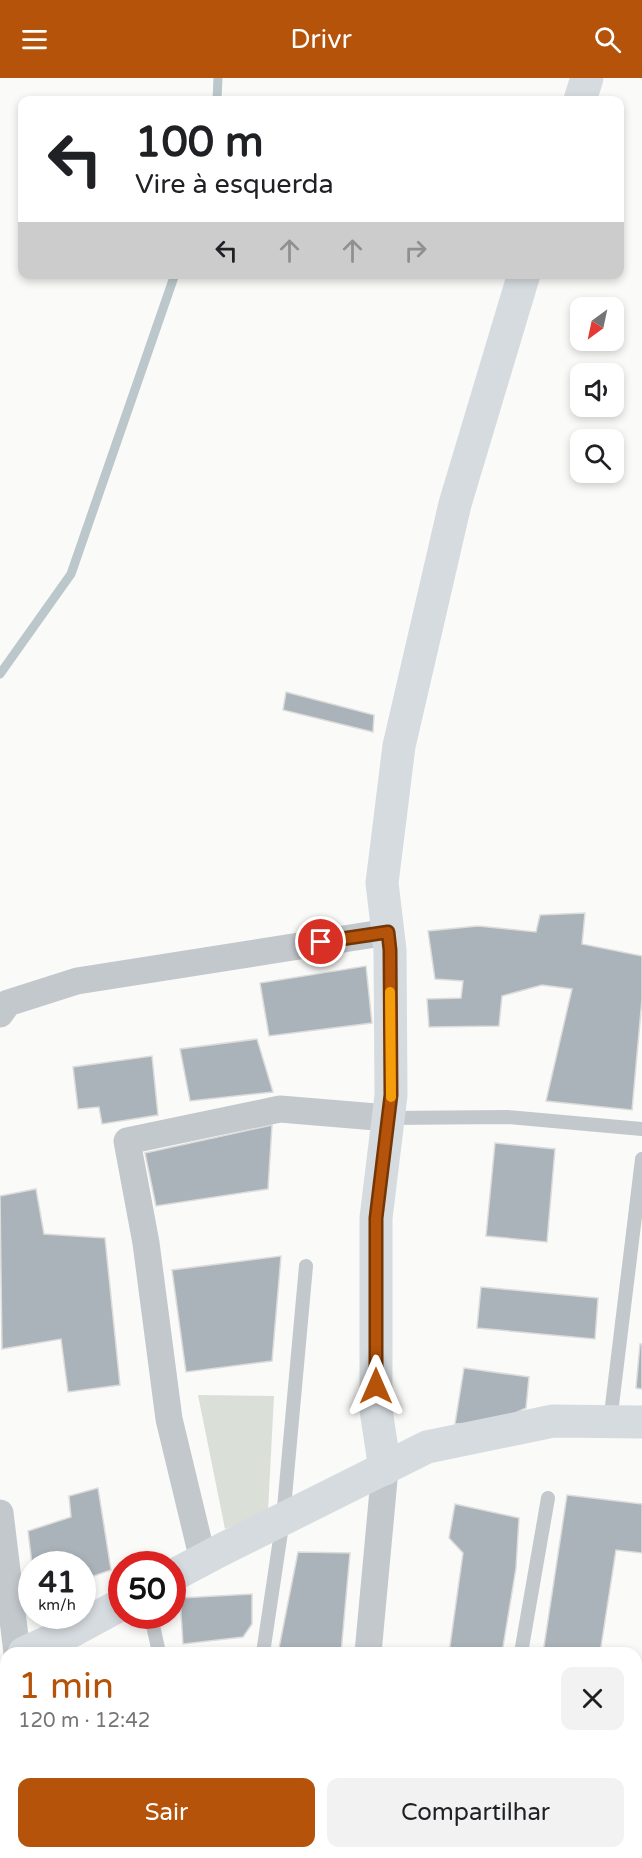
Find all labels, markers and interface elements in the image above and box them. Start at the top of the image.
icon: menu [18,23,51,56]
text: Drivr [290,23,352,56]
icon: search [591,23,624,56]
text: 100 m [135,117,264,168]
icon: left [36,120,114,198]
text: Vire à esquerda [135,168,334,201]
icon: left [210,234,243,267]
icon: ahead [273,234,306,267]
icon: ahead [336,234,369,267]
icon: right [399,234,432,267]
north arrow [570,297,624,351]
map controls [570,297,624,483]
button: sound [570,363,624,417]
button: search [570,429,624,483]
pin [295,916,346,967]
icon: arrive [304,925,337,958]
position arrow [344,1354,408,1418]
speed limit sign: 50 [108,1551,186,1629]
text: 41 [38,1564,76,1601]
text: km/h [38,1596,76,1614]
text: 1 min [18,1665,114,1708]
button: close [561,1667,624,1730]
text: 120 m · 12:42 [18,1709,150,1733]
button: Sair [18,1778,315,1847]
button: Compartilhar [327,1778,624,1847]

